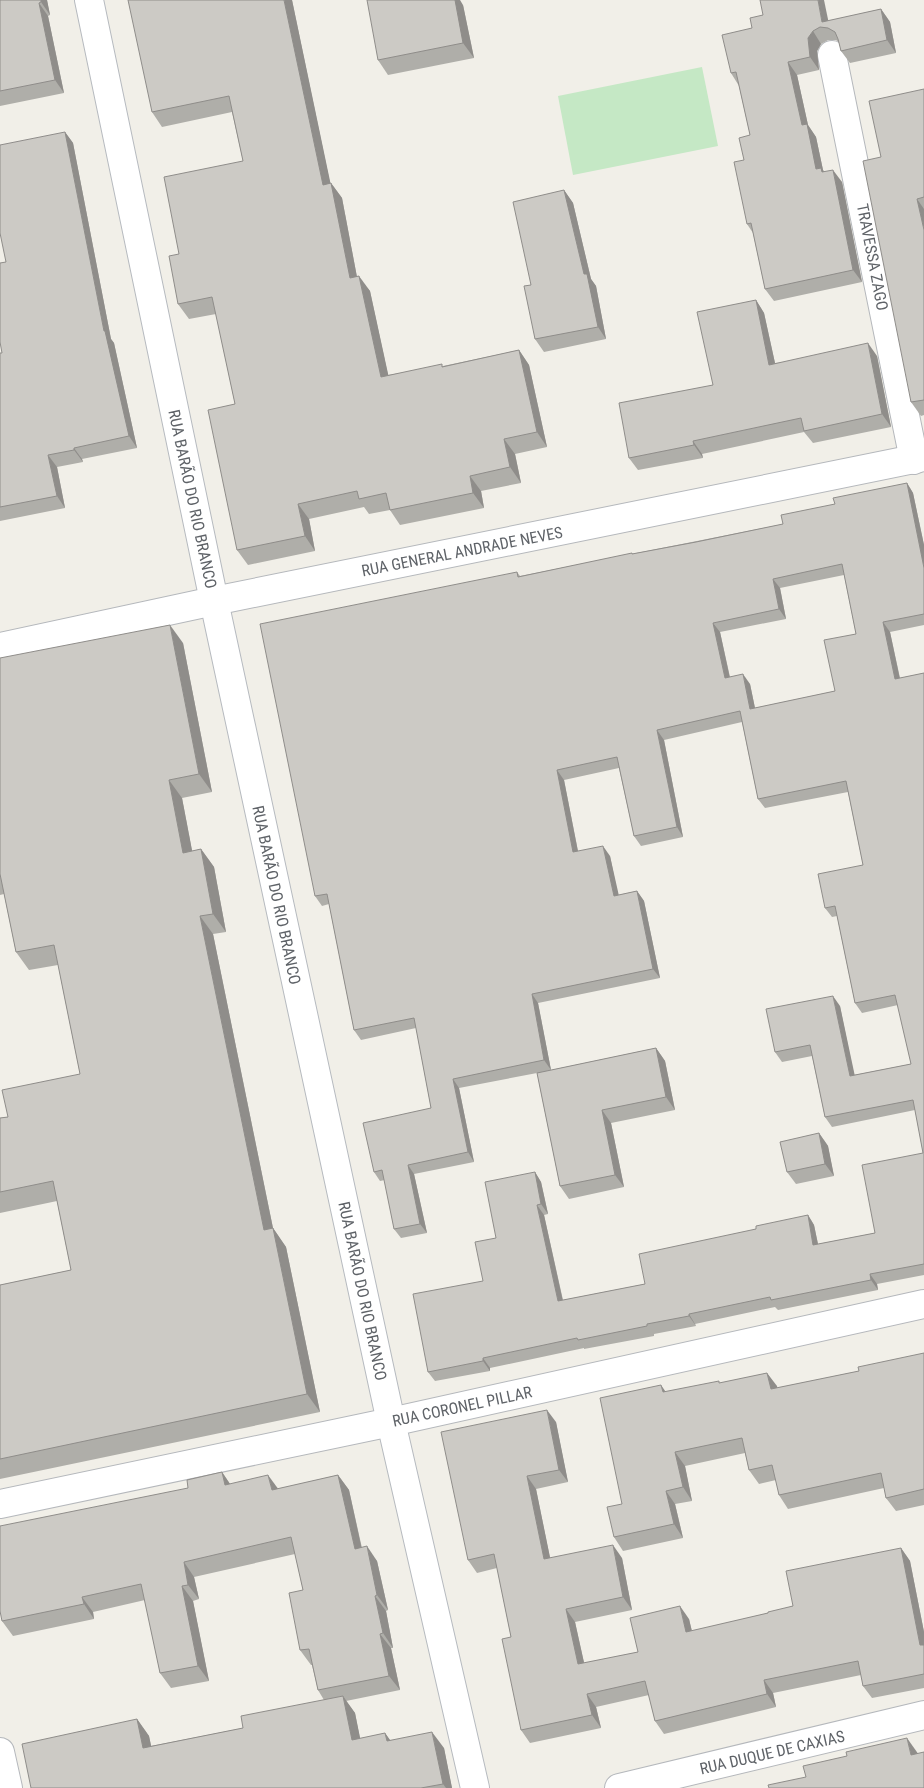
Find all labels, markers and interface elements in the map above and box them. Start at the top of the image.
street label: TRAVESSA ZAGO [853,202,892,312]
street label: RUA BARÃO DO RIO BRANCO [164,408,222,590]
street label: RUA GENERAL ANDRADE NEVES [360,523,564,580]
street label: RUA BARÃO DO RIO BRANCO [248,804,306,986]
street label: RUA BARÃO DO RIO BRANCO [334,1200,392,1382]
street label: RUA CORONEL PILLAR [391,1382,534,1431]
street label: RUA DUQUE DE CAXIAS [698,1727,846,1778]

